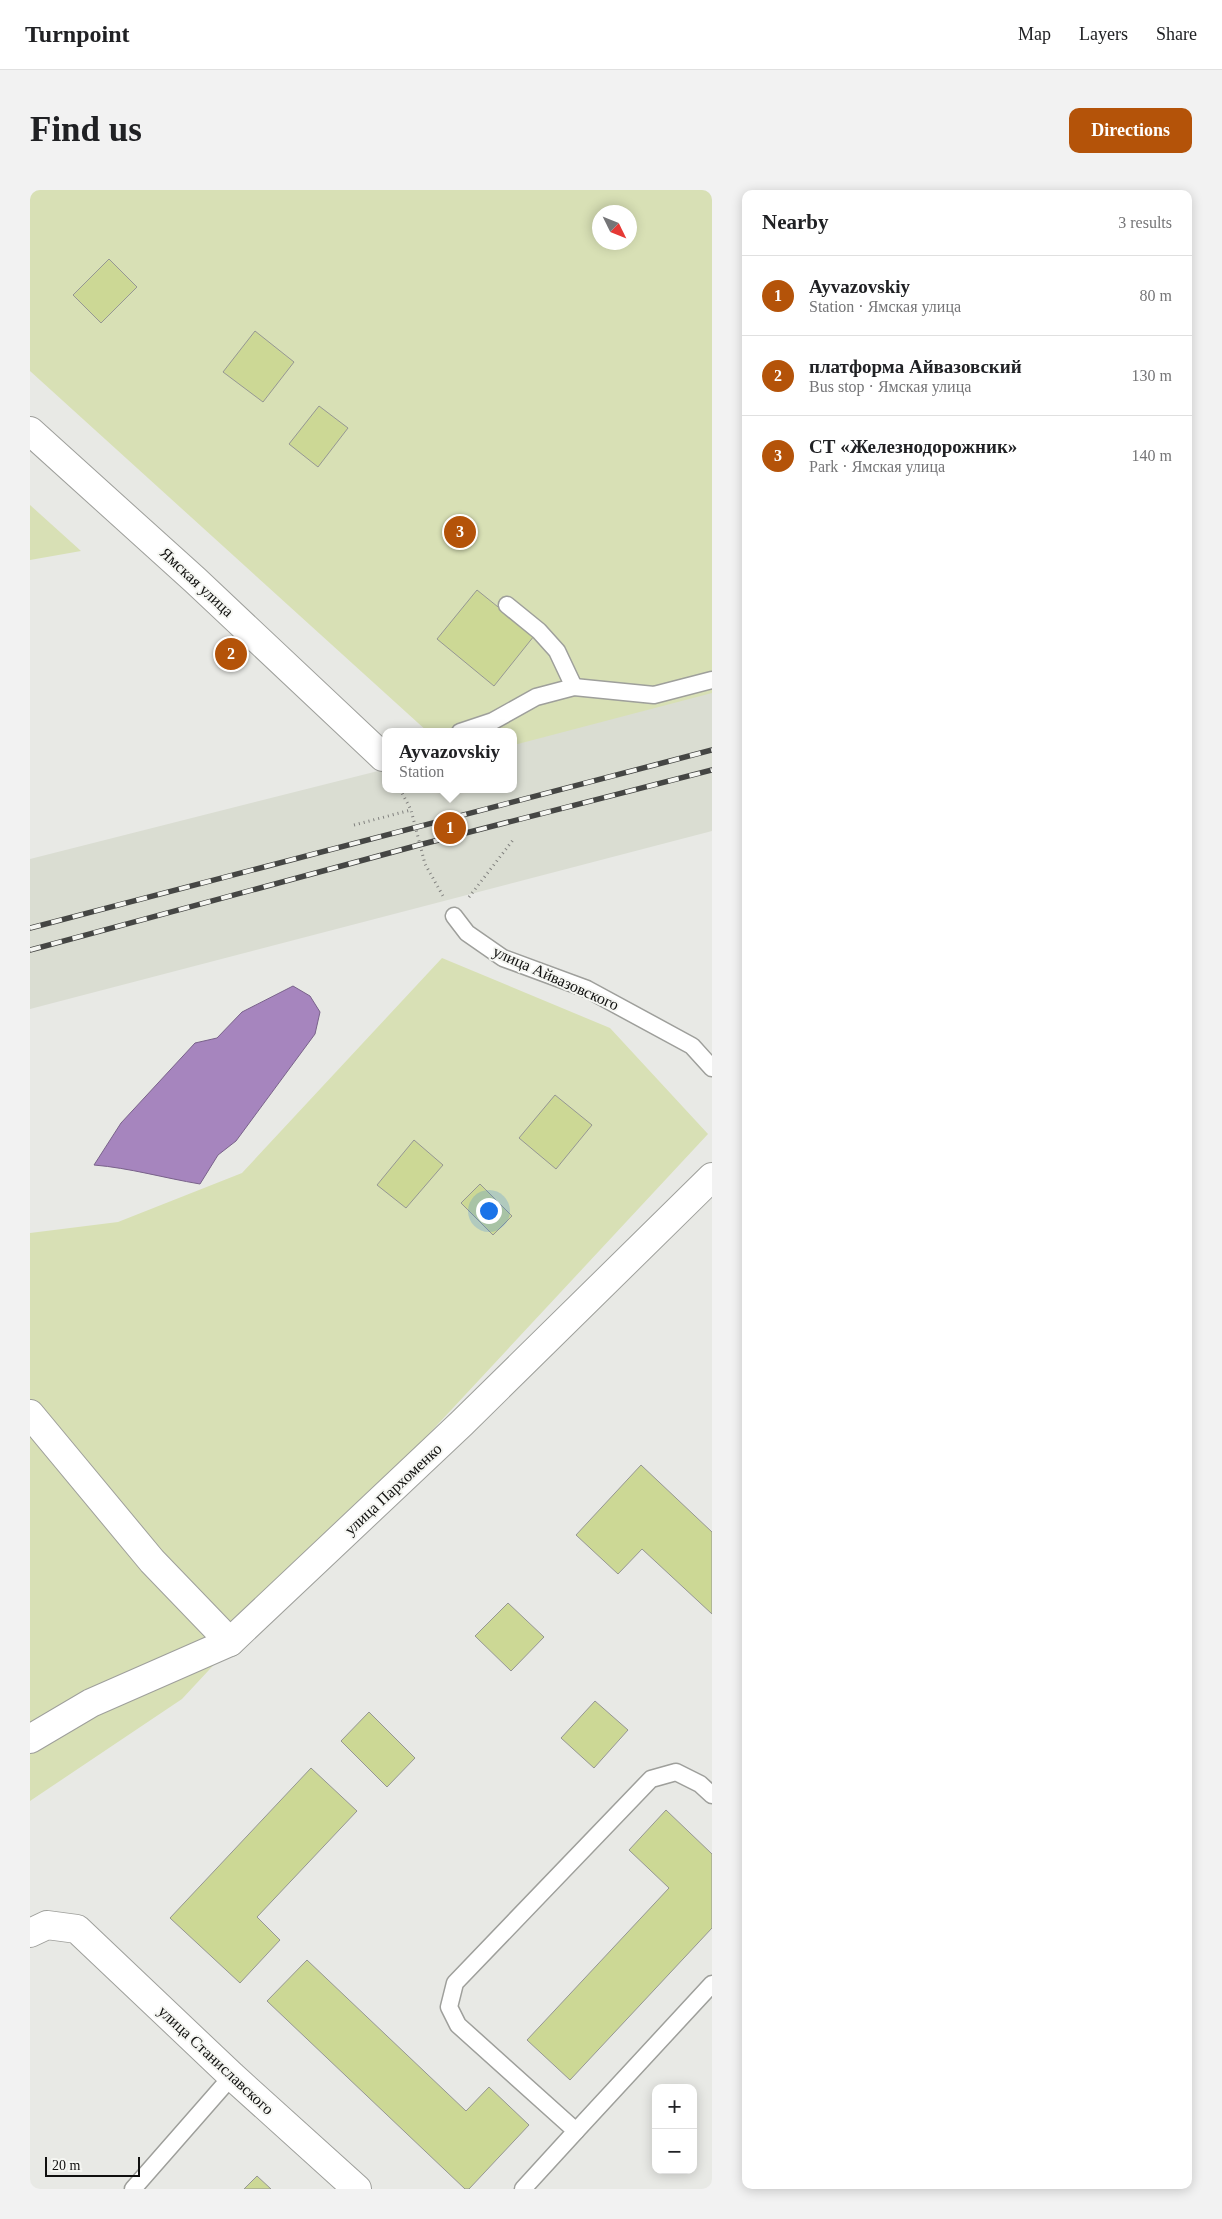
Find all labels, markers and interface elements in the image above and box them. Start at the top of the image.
text: Turnpoint [25,21,130,47]
text: Map [1018,24,1051,44]
text: Layers [1079,24,1128,44]
text: Share [1156,24,1197,44]
button: Directions [1069,108,1192,153]
text: Find us [30,110,142,149]
north arrow [592,205,637,250]
text: Nearby [762,210,829,234]
text: 3 results [1118,214,1172,231]
text: Ayvazovskiy [809,276,910,297]
text: 1 [774,287,782,304]
text: 80 m [1140,287,1172,304]
text: Station · Ямская улица [809,298,961,315]
text: платформа Айвазовский [809,356,1022,377]
text: 2 [774,367,782,384]
text: 130 m [1132,367,1172,384]
text: Bus stop · Ямская улица [809,378,971,395]
text: СТ «Железнодорожник» [809,436,1017,457]
text: 3 [774,447,782,464]
text: 140 m [1132,447,1172,464]
text: Park · Ямская улица [809,458,945,475]
pin: 3 [444,513,476,551]
street label: Ямская улица [156,544,237,621]
pin: 2 [215,635,247,673]
popup [382,728,517,793]
text: Ayvazovskiy [399,741,500,762]
text: Station [399,763,444,780]
pin: 1 [434,809,466,847]
street label: улица Айвазовского [490,943,622,1014]
your location [476,1198,502,1224]
street label: улица Пархоменко [341,1440,446,1539]
street label: улица Станиславского [154,2002,277,2119]
map controls [652,2084,697,2174]
button: + [652,2084,697,2129]
button: − [652,2129,697,2174]
scale bar [45,2154,140,2177]
text: 20 m [52,2158,80,2173]

